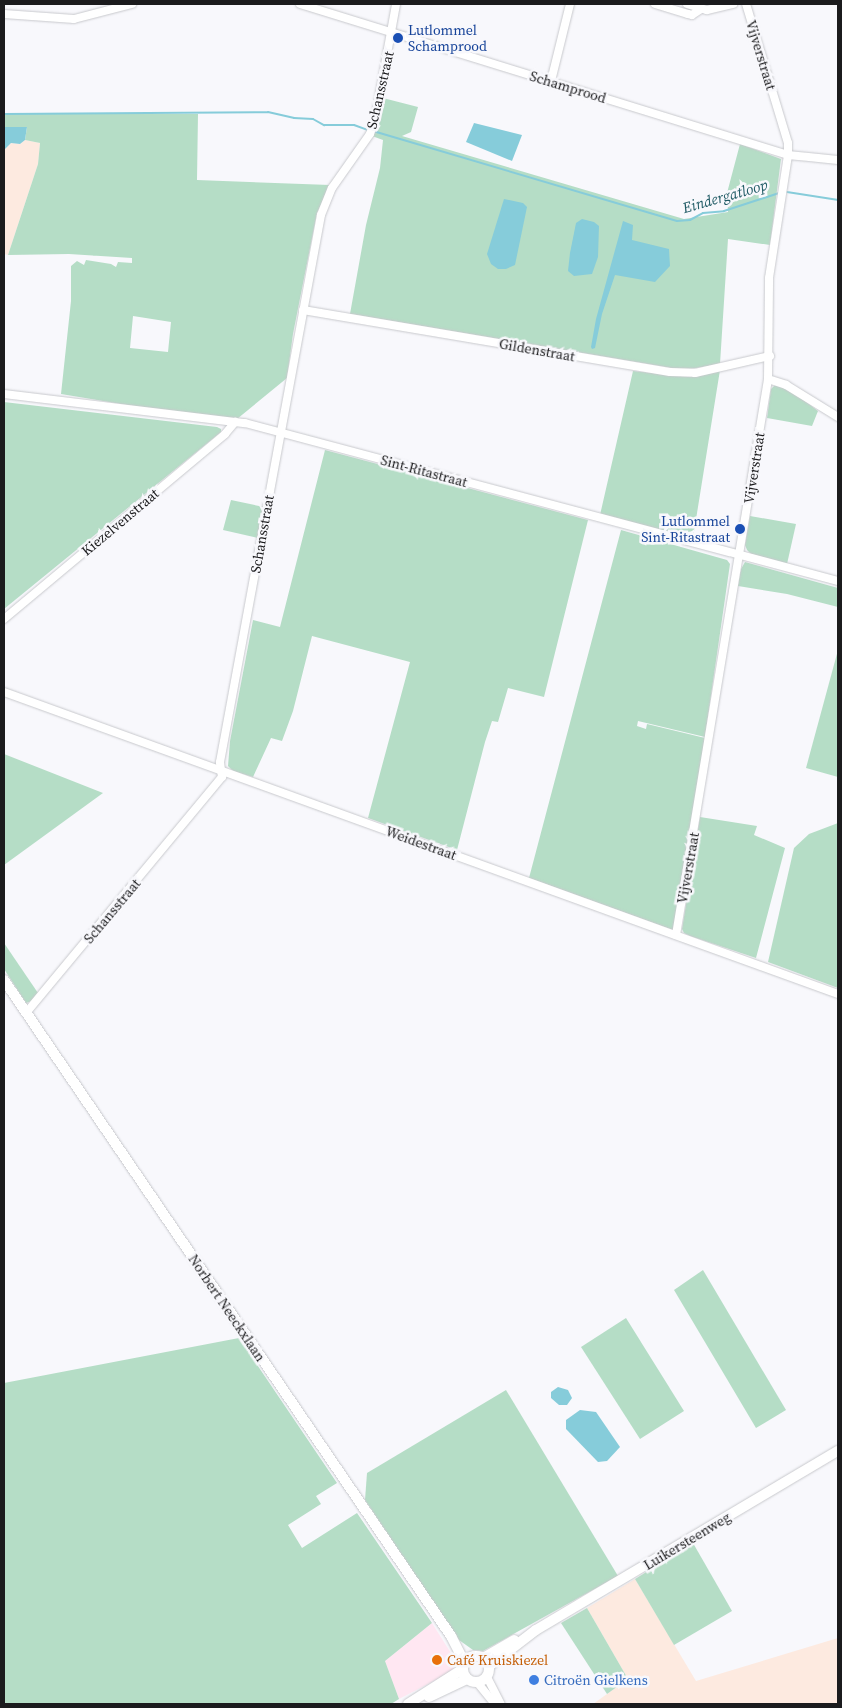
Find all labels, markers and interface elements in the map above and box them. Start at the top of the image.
street label: Vijverstraat [742,18,780,92]
place label: Lutlommel Schamprood [408,22,487,54]
marker: Lutlommel Schamprood [392,32,404,44]
street label: Schansstraat [363,50,397,130]
street label: Schamprood [528,67,608,107]
water label: Eindergatloop [680,175,770,217]
street label: Gildenstraat [498,335,576,365]
street label: Vijverstraat [740,431,768,505]
street label: Sint-Ritastraat [379,451,469,491]
street label: Kiezelvenstraat [78,485,162,559]
street label: Schansstraat [247,494,277,574]
place label: Lutlommel Sint-Ritastraat [641,513,730,546]
marker: Lutlommel Sint-Ritastraat [734,523,746,535]
street label: Weidestraat [383,822,459,864]
street label: Vijverstraat [673,831,703,905]
street label: Schansstraat [80,875,144,947]
street label: Norbert Neeckxlaan [185,1251,269,1365]
street label: Luikersteenweg [640,1508,734,1574]
place label: Café Kruiskiezel [447,1652,548,1668]
marker: Café Kruiskiezel [431,1654,443,1666]
place label: Citroën Gielkens [544,1672,648,1688]
marker: Citroën Gielkens [528,1674,540,1686]

